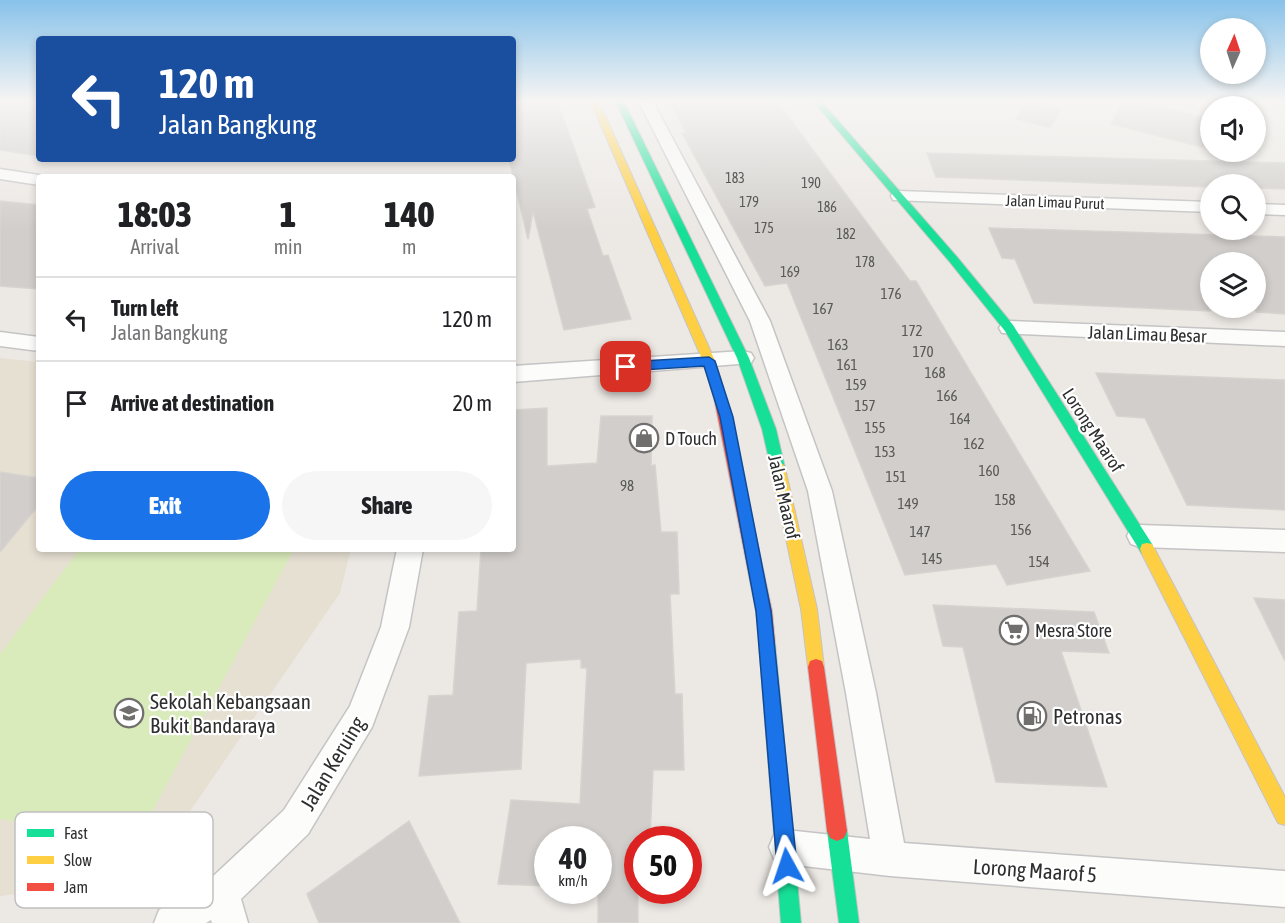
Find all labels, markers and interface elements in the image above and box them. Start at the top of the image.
north arrow [1200,18,1266,84]
map controls [1200,18,1266,318]
text: 120 m [159,59,254,107]
icon: left [60,60,138,138]
button: sound [1200,96,1266,162]
text: Jalan Bangkung [159,109,316,140]
house number: 183 [725,170,745,186]
button: search [1200,174,1266,240]
house number: 190 [801,175,821,191]
street label: Jalan Limau Purut [1005,192,1105,212]
text: 18:03 [117,193,192,235]
text: 1 [280,193,296,235]
text: 140 [384,193,435,235]
house number: 179 [739,194,759,210]
house number: 186 [817,199,837,215]
house number: 175 [754,220,774,236]
house number: 182 [836,226,856,242]
text: Arrival [130,235,179,258]
text: min [274,235,302,258]
text: m [402,235,416,258]
button: layers [1200,252,1266,318]
house number: 178 [855,254,875,270]
house number: 169 [780,264,800,280]
house number: 176 [880,285,902,302]
text: Turn left [111,295,178,321]
house number: 167 [812,300,834,317]
icon: left [60,303,93,336]
text: 120 m [442,306,492,332]
text: Jalan Bangkung [111,321,228,344]
street label: Jalan Limau Besar [1087,321,1207,347]
house number: 172 [901,322,923,339]
house number: 163 [827,336,849,353]
pin [600,341,651,392]
house number: 170 [912,343,934,360]
icon: arrive [609,350,642,383]
house number: 161 [836,356,858,373]
house number: 168 [924,364,946,381]
house number: 159 [845,376,867,393]
street label: Lorong Maarof [1058,384,1128,476]
icon: arrive [60,387,93,420]
house number: 166 [936,387,958,404]
text: Arrive at destination [111,390,274,416]
text: 20 m [452,390,492,416]
house number: 157 [854,397,876,414]
house number: 164 [949,410,971,427]
house number: 155 [864,419,886,436]
shop icon: D Touch [628,422,660,454]
place label: D Touch [665,428,717,449]
house number: 162 [963,435,985,452]
house number: 153 [874,443,896,460]
street label: Jalan Maarof [764,453,804,541]
house number: 160 [978,462,1000,479]
house number: 151 [885,468,907,485]
button: Exit [60,471,270,540]
button: Share [282,471,492,540]
house number: 98 [620,477,634,494]
house number: 158 [994,491,1016,508]
house number: 149 [897,495,919,512]
house number: 156 [1010,521,1032,538]
house number: 147 [909,523,931,540]
house number: 145 [921,550,943,567]
house number: 154 [1028,553,1050,570]
supermarket icon: Mesra Store [998,614,1030,646]
place label: Mesra Store [1035,620,1112,641]
place label: Sekolah Kebangsaan Bukit Bandaraya [150,689,311,737]
school or university icon: Sekolah Kebangsaan Bukit Bandaraya [113,697,145,729]
fuel station icon: Petronas [1016,700,1048,732]
place label: Petronas [1053,704,1122,728]
street label: Jalan Keruing [295,712,369,814]
legend [15,812,213,908]
text: Fast [64,824,88,842]
speed limit sign: 50 [624,826,702,904]
position arrow [755,834,819,898]
text: 40 [559,841,587,875]
text: Slow [64,851,92,869]
street label: Lorong Maarof 5 [972,854,1098,886]
text: km/h [558,872,588,889]
text: Jam [64,878,88,896]

